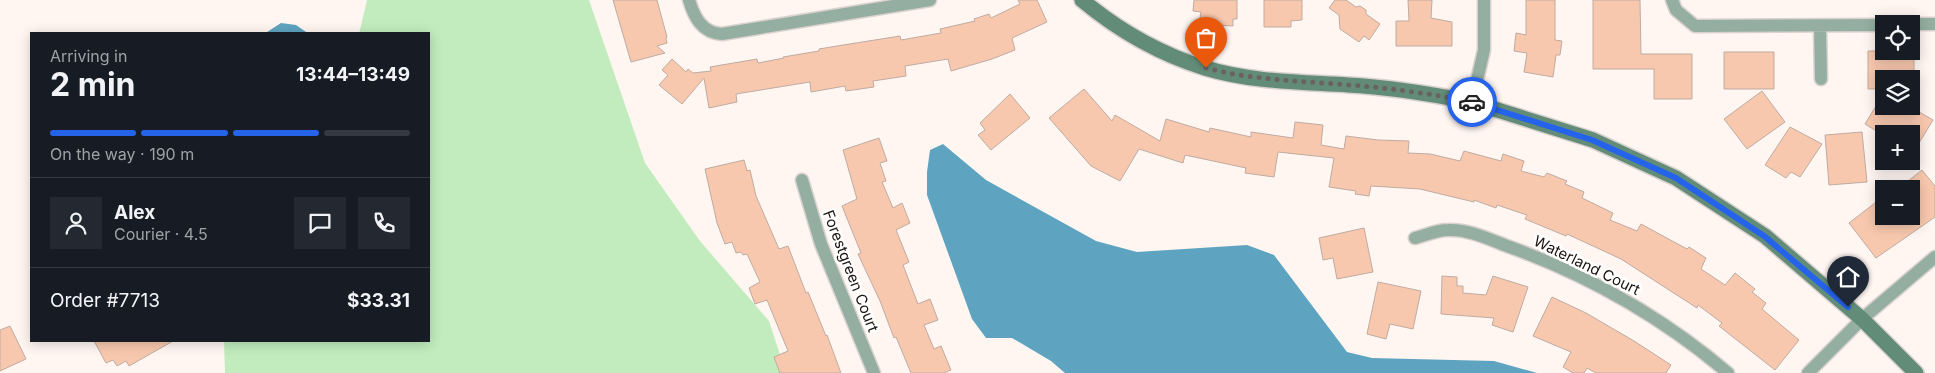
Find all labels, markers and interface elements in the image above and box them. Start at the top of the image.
map controls [1875,15,1920,225]
button: locate [1875,15,1920,60]
pin [1185,17,1227,68]
icon: bag [1192,24,1220,52]
text: Arriving in [50,46,127,66]
text: 13:44–13:49 [296,63,410,86]
text: 2 min [50,65,136,104]
button: layers [1875,70,1920,115]
courier [1447,77,1497,127]
icon: car [1458,88,1486,116]
button: + [1875,125,1920,170]
text: On the way · 190 m [50,144,194,164]
button: − [1875,180,1920,225]
button: person [50,197,102,249]
button: chat [294,197,346,249]
button: phone [358,197,410,249]
text: Alex [114,201,155,224]
street label: Forestgreen Court [819,207,883,335]
text: Courier · 4.5 [114,224,208,244]
street label: Waterland Court [1531,231,1643,299]
pin [1827,256,1869,307]
icon: home [1834,263,1862,291]
text: Order #7713 [50,289,160,312]
text: $33.31 [347,289,410,312]

